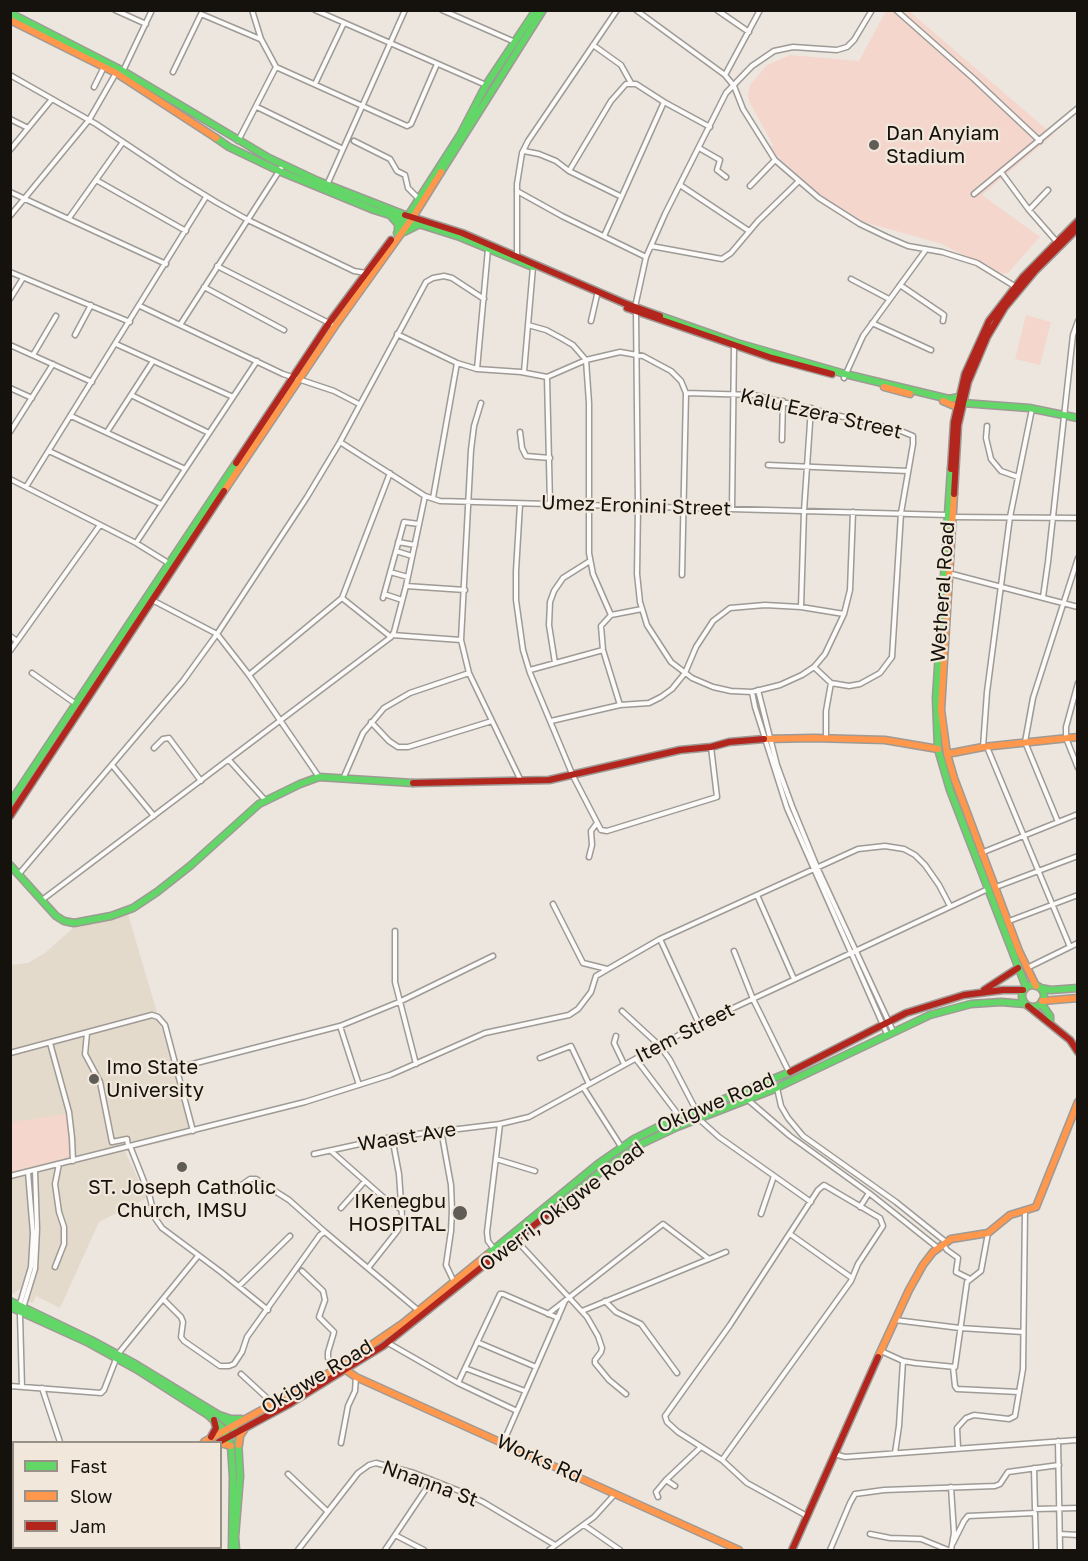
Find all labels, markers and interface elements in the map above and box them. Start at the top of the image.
place label: Dan Anyiam Stadium [886,122,999,169]
marker: Dan Anyiam Stadium [867,138,881,152]
street label: Kalu Ezera Street [738,384,904,444]
street label: Umez Eronini Street [540,491,732,521]
street label: Wetheral Road [926,521,960,663]
street label: Item Street [632,998,738,1068]
place label: Imo State University [106,1056,204,1103]
street label: Okigwe Road [654,1067,778,1139]
marker: Imo State University [87,1072,101,1086]
street label: Waast Ave [356,1117,458,1157]
street label: Owerri, Okigwe Road [475,1137,649,1277]
marker: ST. Joseph Catholic Church, IMSU [175,1160,189,1174]
place label: ST. Joseph Catholic Church, IMSU [88,1176,276,1223]
place label: IKenegbu HOSPITAL [348,1190,446,1237]
marker: IKenegbu HOSPITAL [451,1204,469,1222]
street label: Okigwe Road [257,1334,377,1420]
street label: Works Rd [493,1430,585,1488]
legend [12,1441,222,1549]
text: Fast [70,1455,107,1477]
street label: Nnanna St [379,1456,481,1512]
text: Slow [70,1485,112,1507]
text: Jam [70,1515,106,1537]

